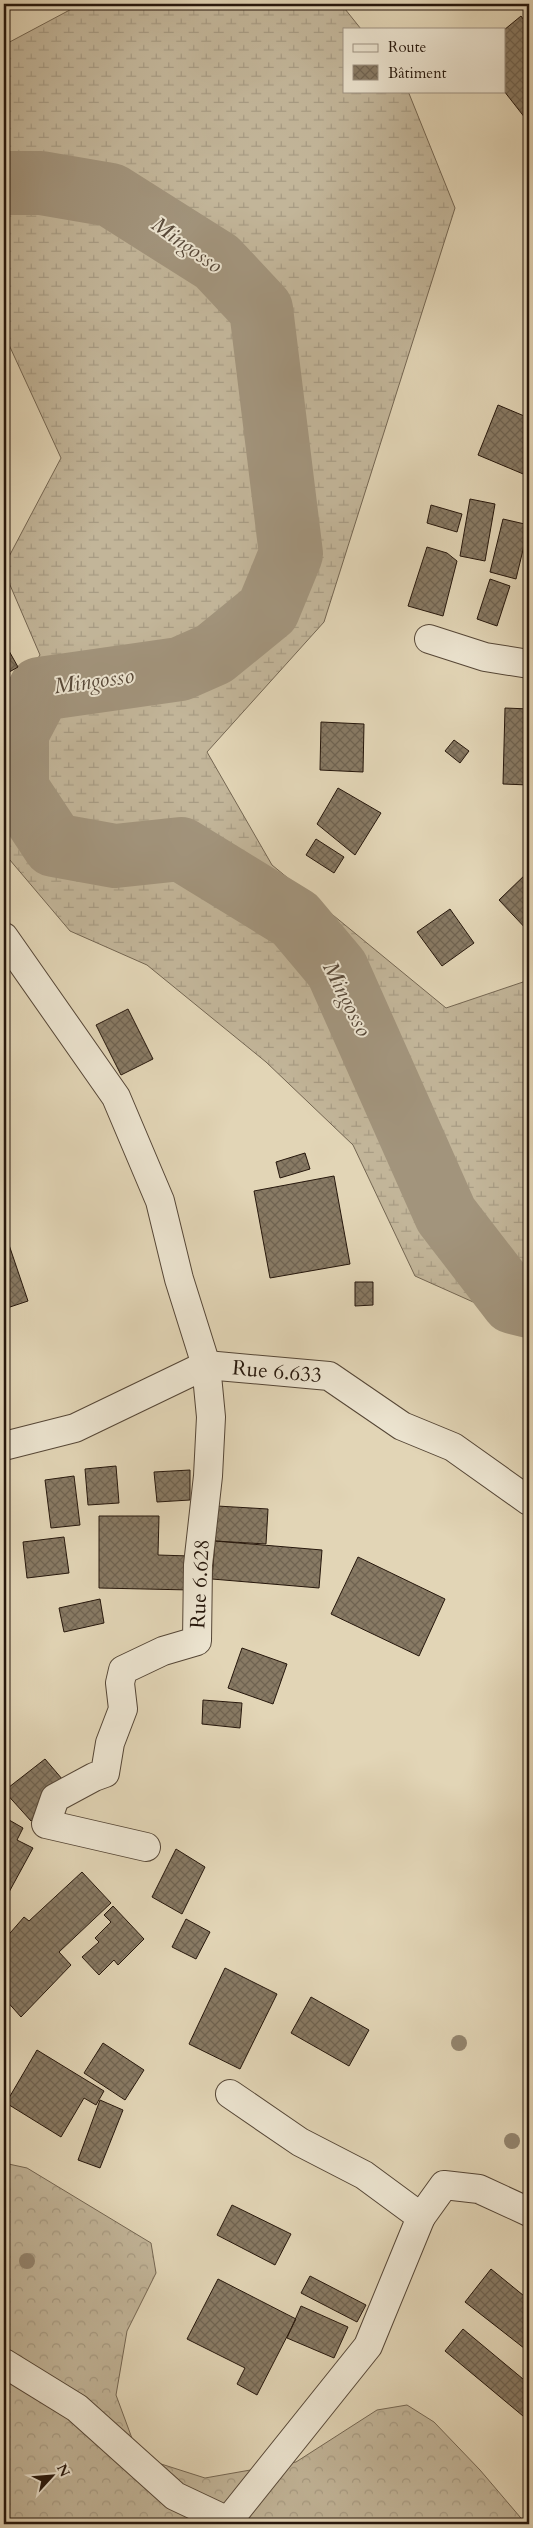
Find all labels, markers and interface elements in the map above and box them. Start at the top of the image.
legend [343,28,506,92]
text: Route [388,37,426,57]
text: Bâtiment [388,63,447,83]
water label: Mingosso [145,210,229,280]
water label: Mingosso [52,661,136,701]
water label: Mingosso [315,956,379,1042]
street label: Rue 6.633 [231,1353,323,1390]
street label: Rue 6.628 [183,1538,217,1630]
north arrow [28,2450,78,2500]
text: N [52,2461,74,2480]

